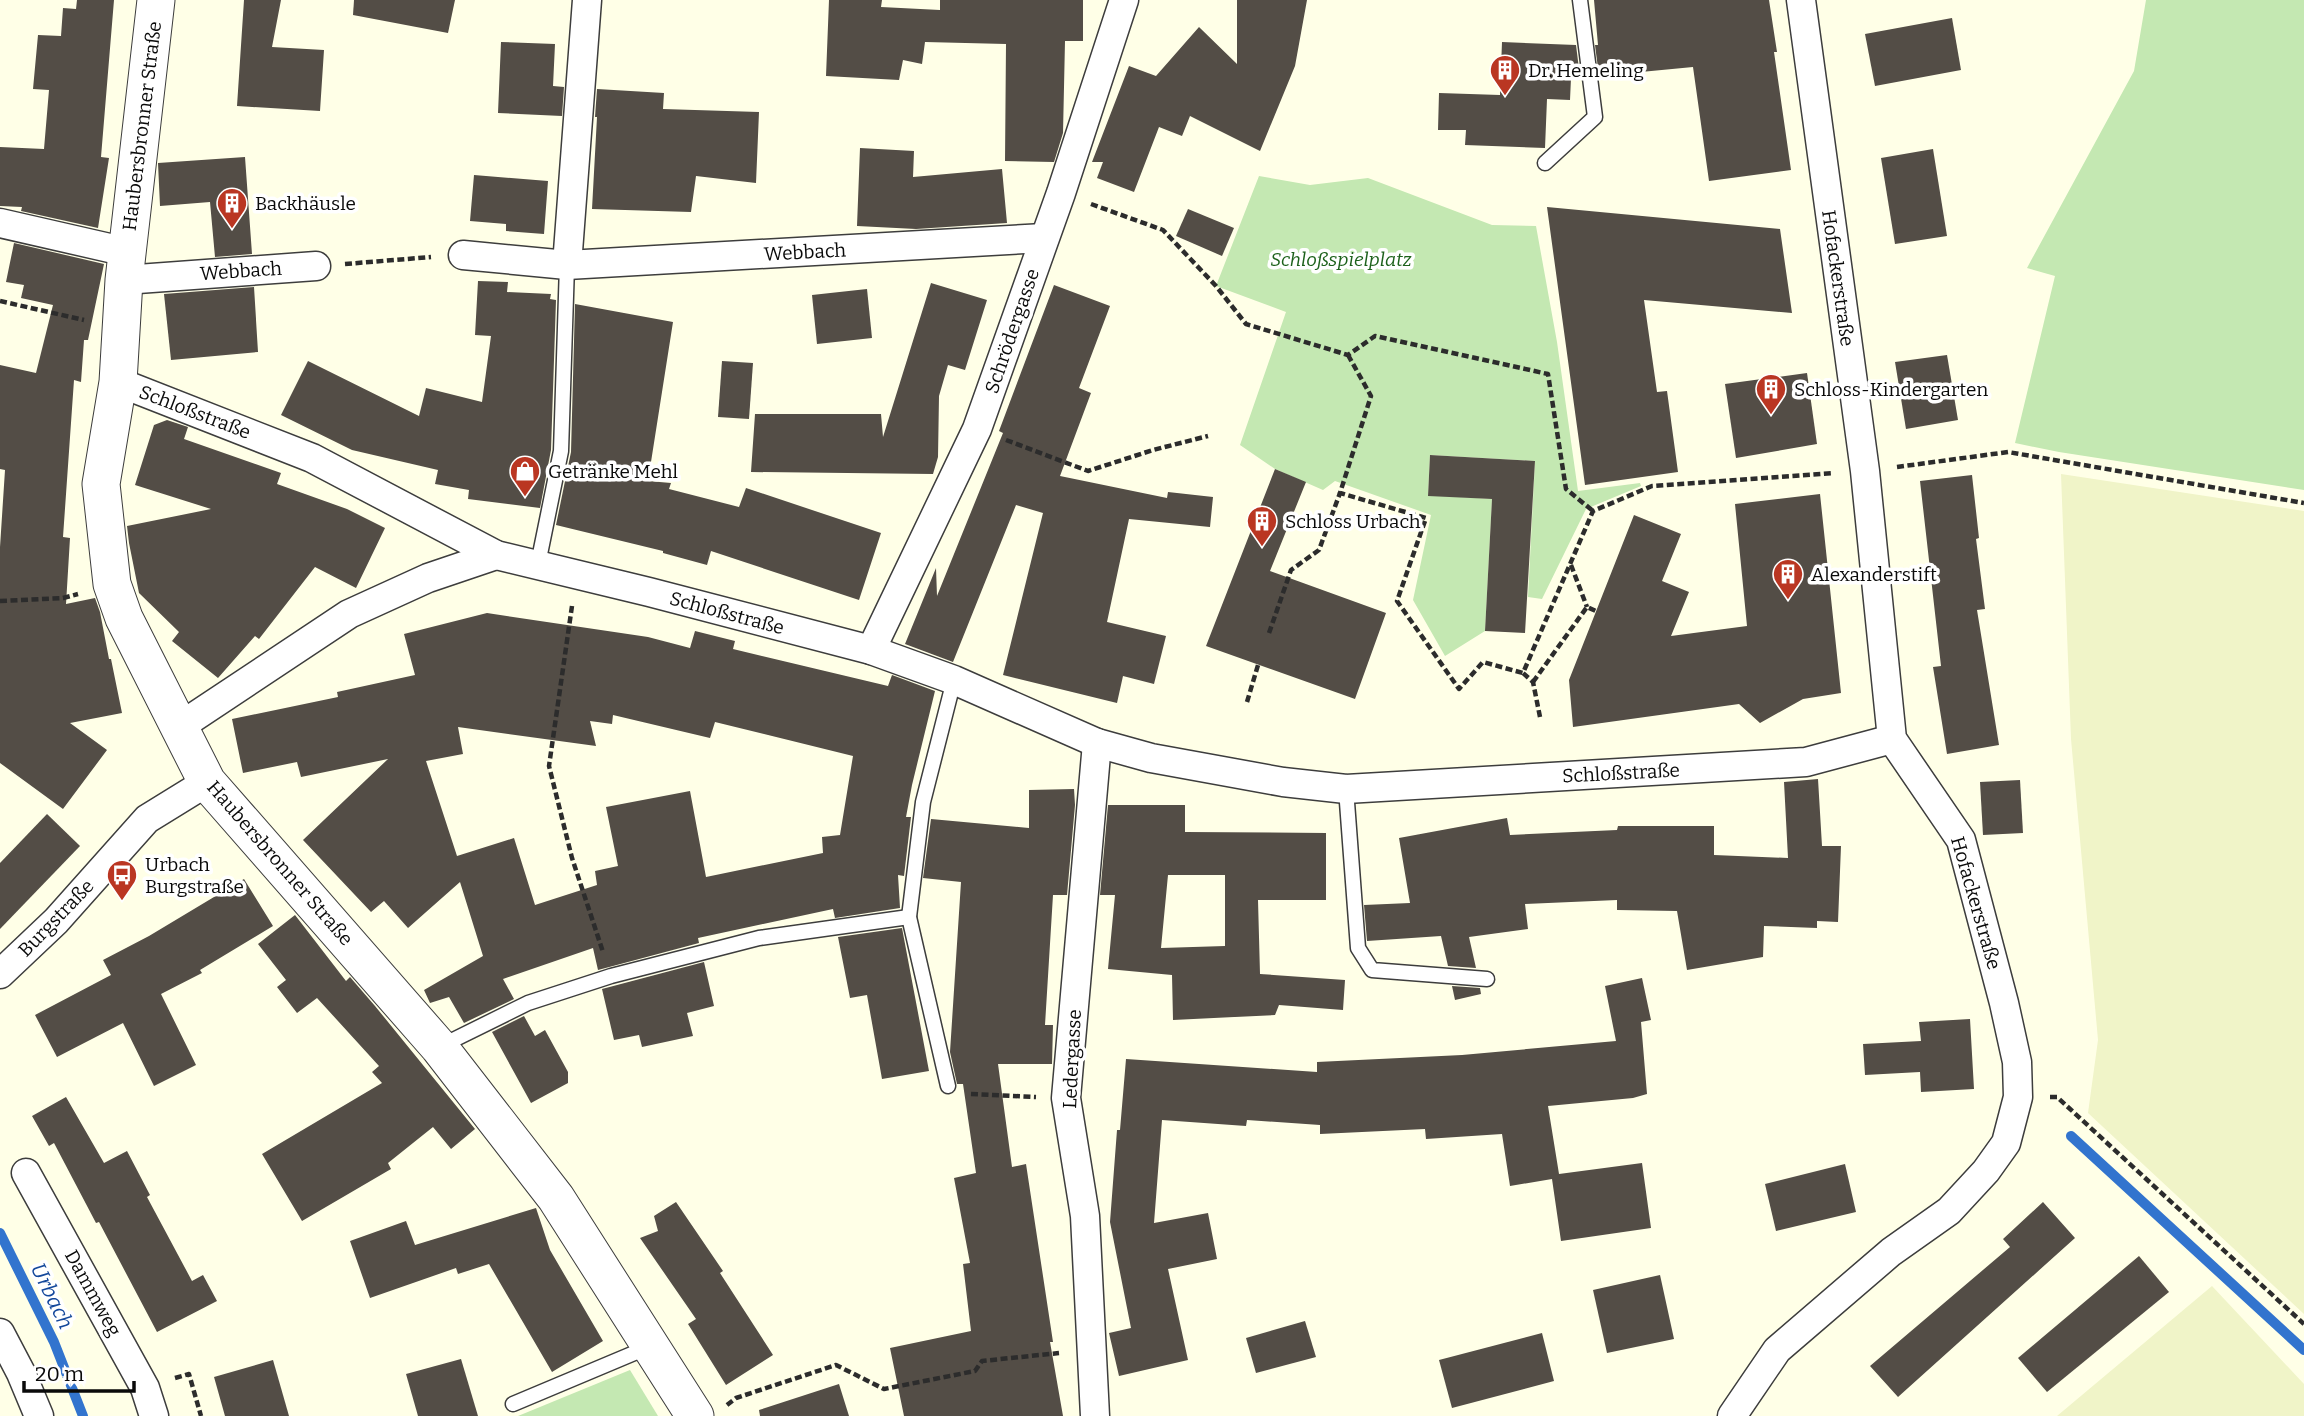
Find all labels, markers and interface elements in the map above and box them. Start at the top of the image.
street label: Haubersbronner Straße [118,20,166,232]
building icon: Dr. Hemeling [1488,53,1522,97]
place label: Dr. Hemeling [1528,59,1644,82]
building icon: Backhäusle [215,186,249,230]
place label: Backhäusle [255,192,356,215]
street label: Hofackerstraße [1817,208,1859,348]
street label: Webbach [763,238,847,266]
park label: Schloßspielplatz [1270,248,1412,271]
street label: Webbach [199,257,283,285]
street label: Schrödergasse [980,266,1044,396]
building icon: Schloss-Kindergarten [1754,372,1788,416]
place label: Schloss-Kindergarten [1794,378,1988,401]
street label: Schloßstraße [136,380,254,444]
shop icon: Getränke Mehl [508,454,542,498]
place label: Getränke Mehl [548,460,678,483]
building icon: Schloss Urbach [1245,504,1279,548]
place label: Schloss Urbach [1285,510,1421,533]
building icon: Alexanderstift [1771,557,1805,601]
place label: Alexanderstift [1811,563,1937,586]
street label: Schloßstraße [667,587,787,639]
street label: Schloßstraße [1562,758,1680,788]
street label: Haubersbronner Straße [202,776,358,950]
street label: Hofackerstraße [1946,834,2006,972]
place label: Urbach Burgstraße [145,853,244,898]
bus stop icon: Urbach Burgstraße [105,858,139,902]
street label: Burgstraße [13,874,99,962]
street label: Ledergasse [1058,1009,1086,1109]
street label: Dammweg [60,1246,126,1341]
water label: Urbach [25,1259,79,1333]
scale bar [24,1350,135,1394]
text: 20 m [35,1361,84,1387]

